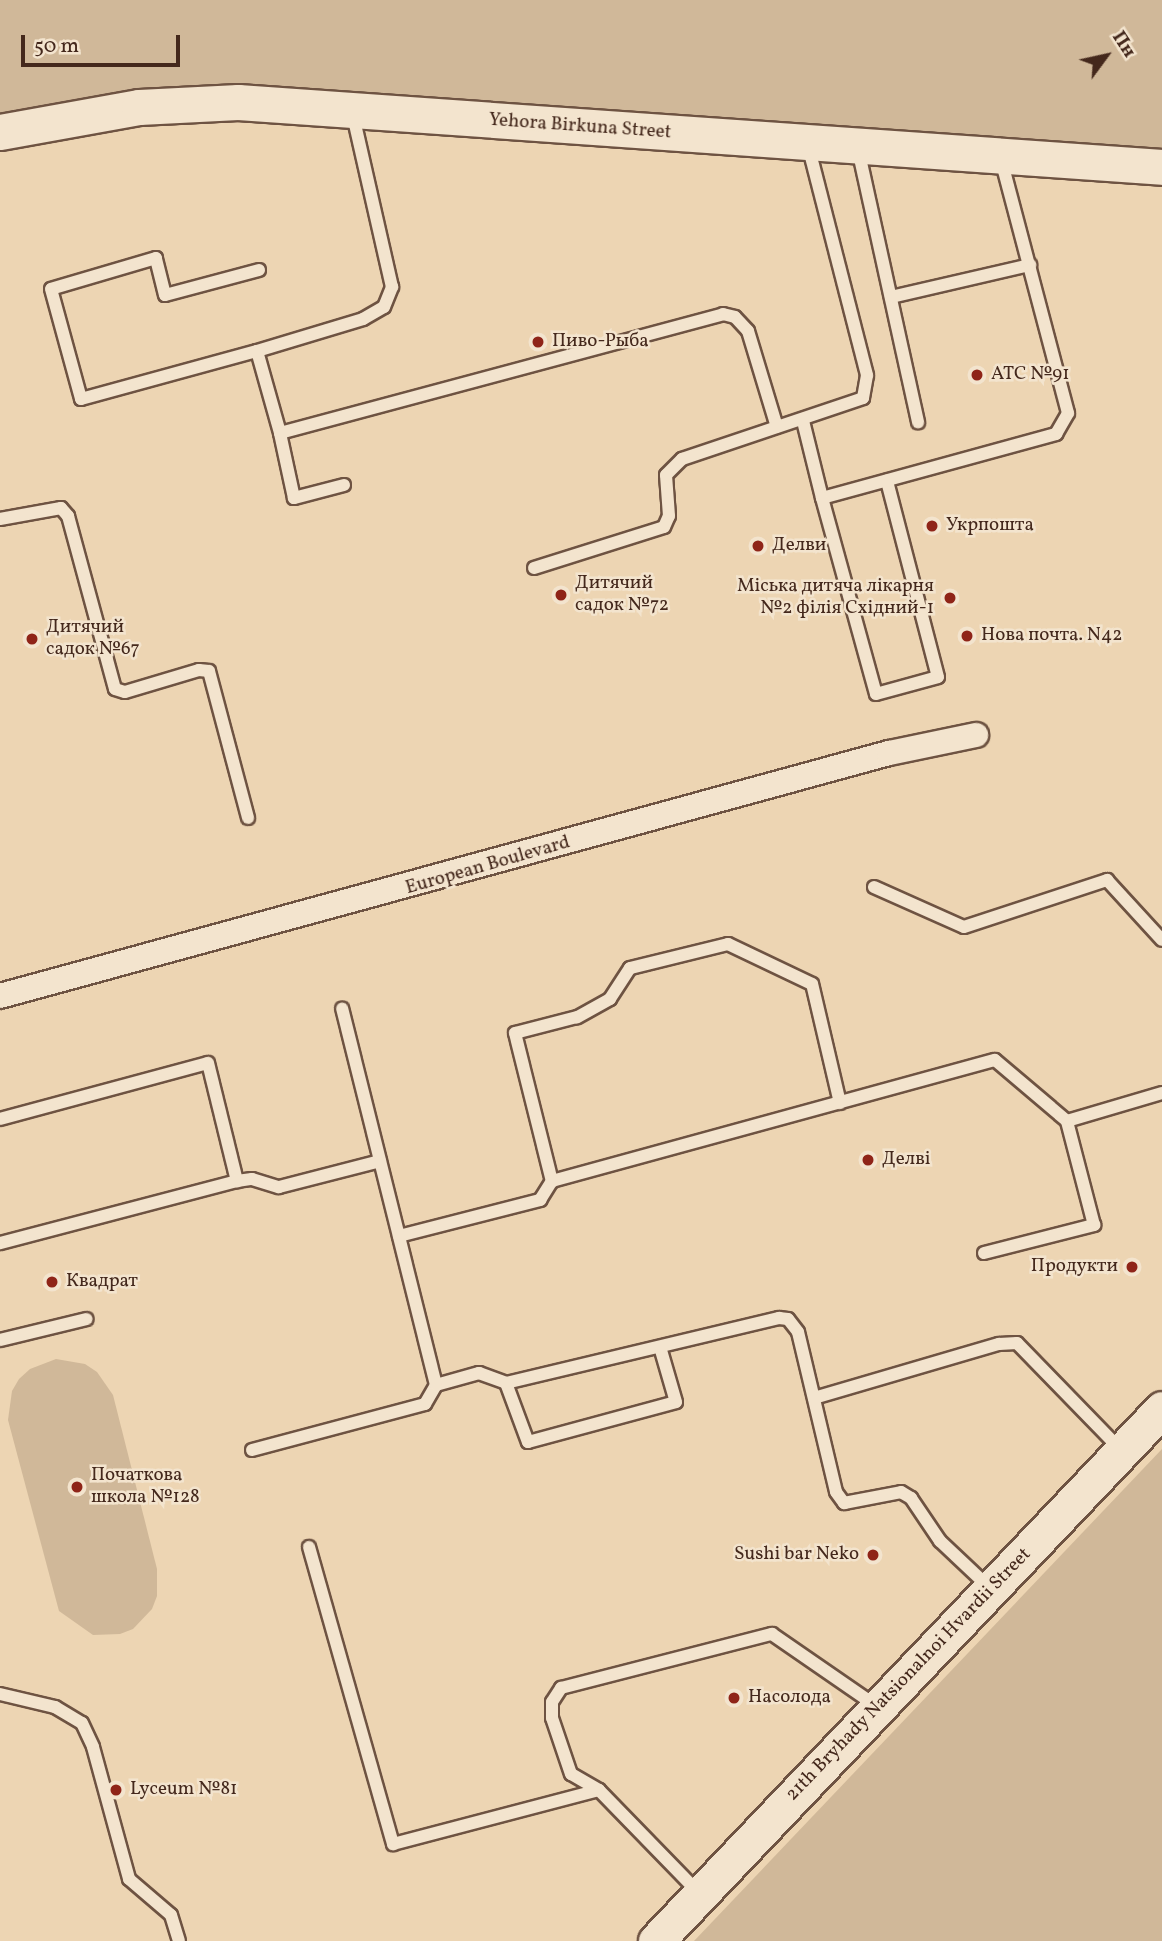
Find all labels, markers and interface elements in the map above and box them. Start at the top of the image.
scale bar [24,21,184,65]
north arrow [1071,21,1141,91]
text: Пн [1105,26,1142,63]
text: 50 m [34,32,79,61]
street label: Yehora Birkuna Street [488,109,672,145]
place label: Пиво-Рыба [552,331,649,353]
marker: Пиво-Рыба [530,334,546,350]
place label: АТС №91 [991,364,1070,386]
marker: АТС №91 [969,367,985,383]
place label: Укрпошта [946,515,1034,537]
marker: Укрпошта [924,518,940,534]
place label: Делви [772,535,826,557]
marker: Делви [750,538,766,554]
place label: Дитячий садок №72 [575,573,669,617]
place label: Міська дитяча лікарня №2 філія Східний-1 [737,576,934,620]
marker: Дитячий садок №72 [553,587,569,603]
marker: Міська дитяча лікарня №2 філія Східний-1 [940,588,960,608]
place label: Дитячий садок №67 [46,617,140,661]
place label: Нова почта. N42 [981,625,1122,647]
marker: Нова почта. N42 [959,628,975,644]
marker: Дитячий садок №67 [24,631,40,647]
street label: European Boulevard [403,832,573,900]
place label: Делві [882,1149,931,1171]
marker: Делві [860,1152,876,1168]
place label: Продукти [1031,1256,1118,1278]
marker: Продукти [1124,1259,1140,1275]
place label: Квадрат [66,1271,138,1293]
marker: Квадрат [44,1274,60,1290]
place label: Початкова школа №128 [91,1465,200,1509]
marker: Початкова школа №128 [69,1479,85,1495]
street label: 21th Bryhady Natsionalnoi Hvardii Street [781,1543,1037,1807]
place label: Sushi bar Neko [734,1544,859,1566]
marker: Sushi bar Neko [865,1547,881,1563]
place label: Насолода [748,1687,831,1709]
marker: Насолода [726,1690,742,1706]
place label: Lyceum №81 [130,1779,237,1801]
marker: Lyceum №81 [108,1782,124,1798]

